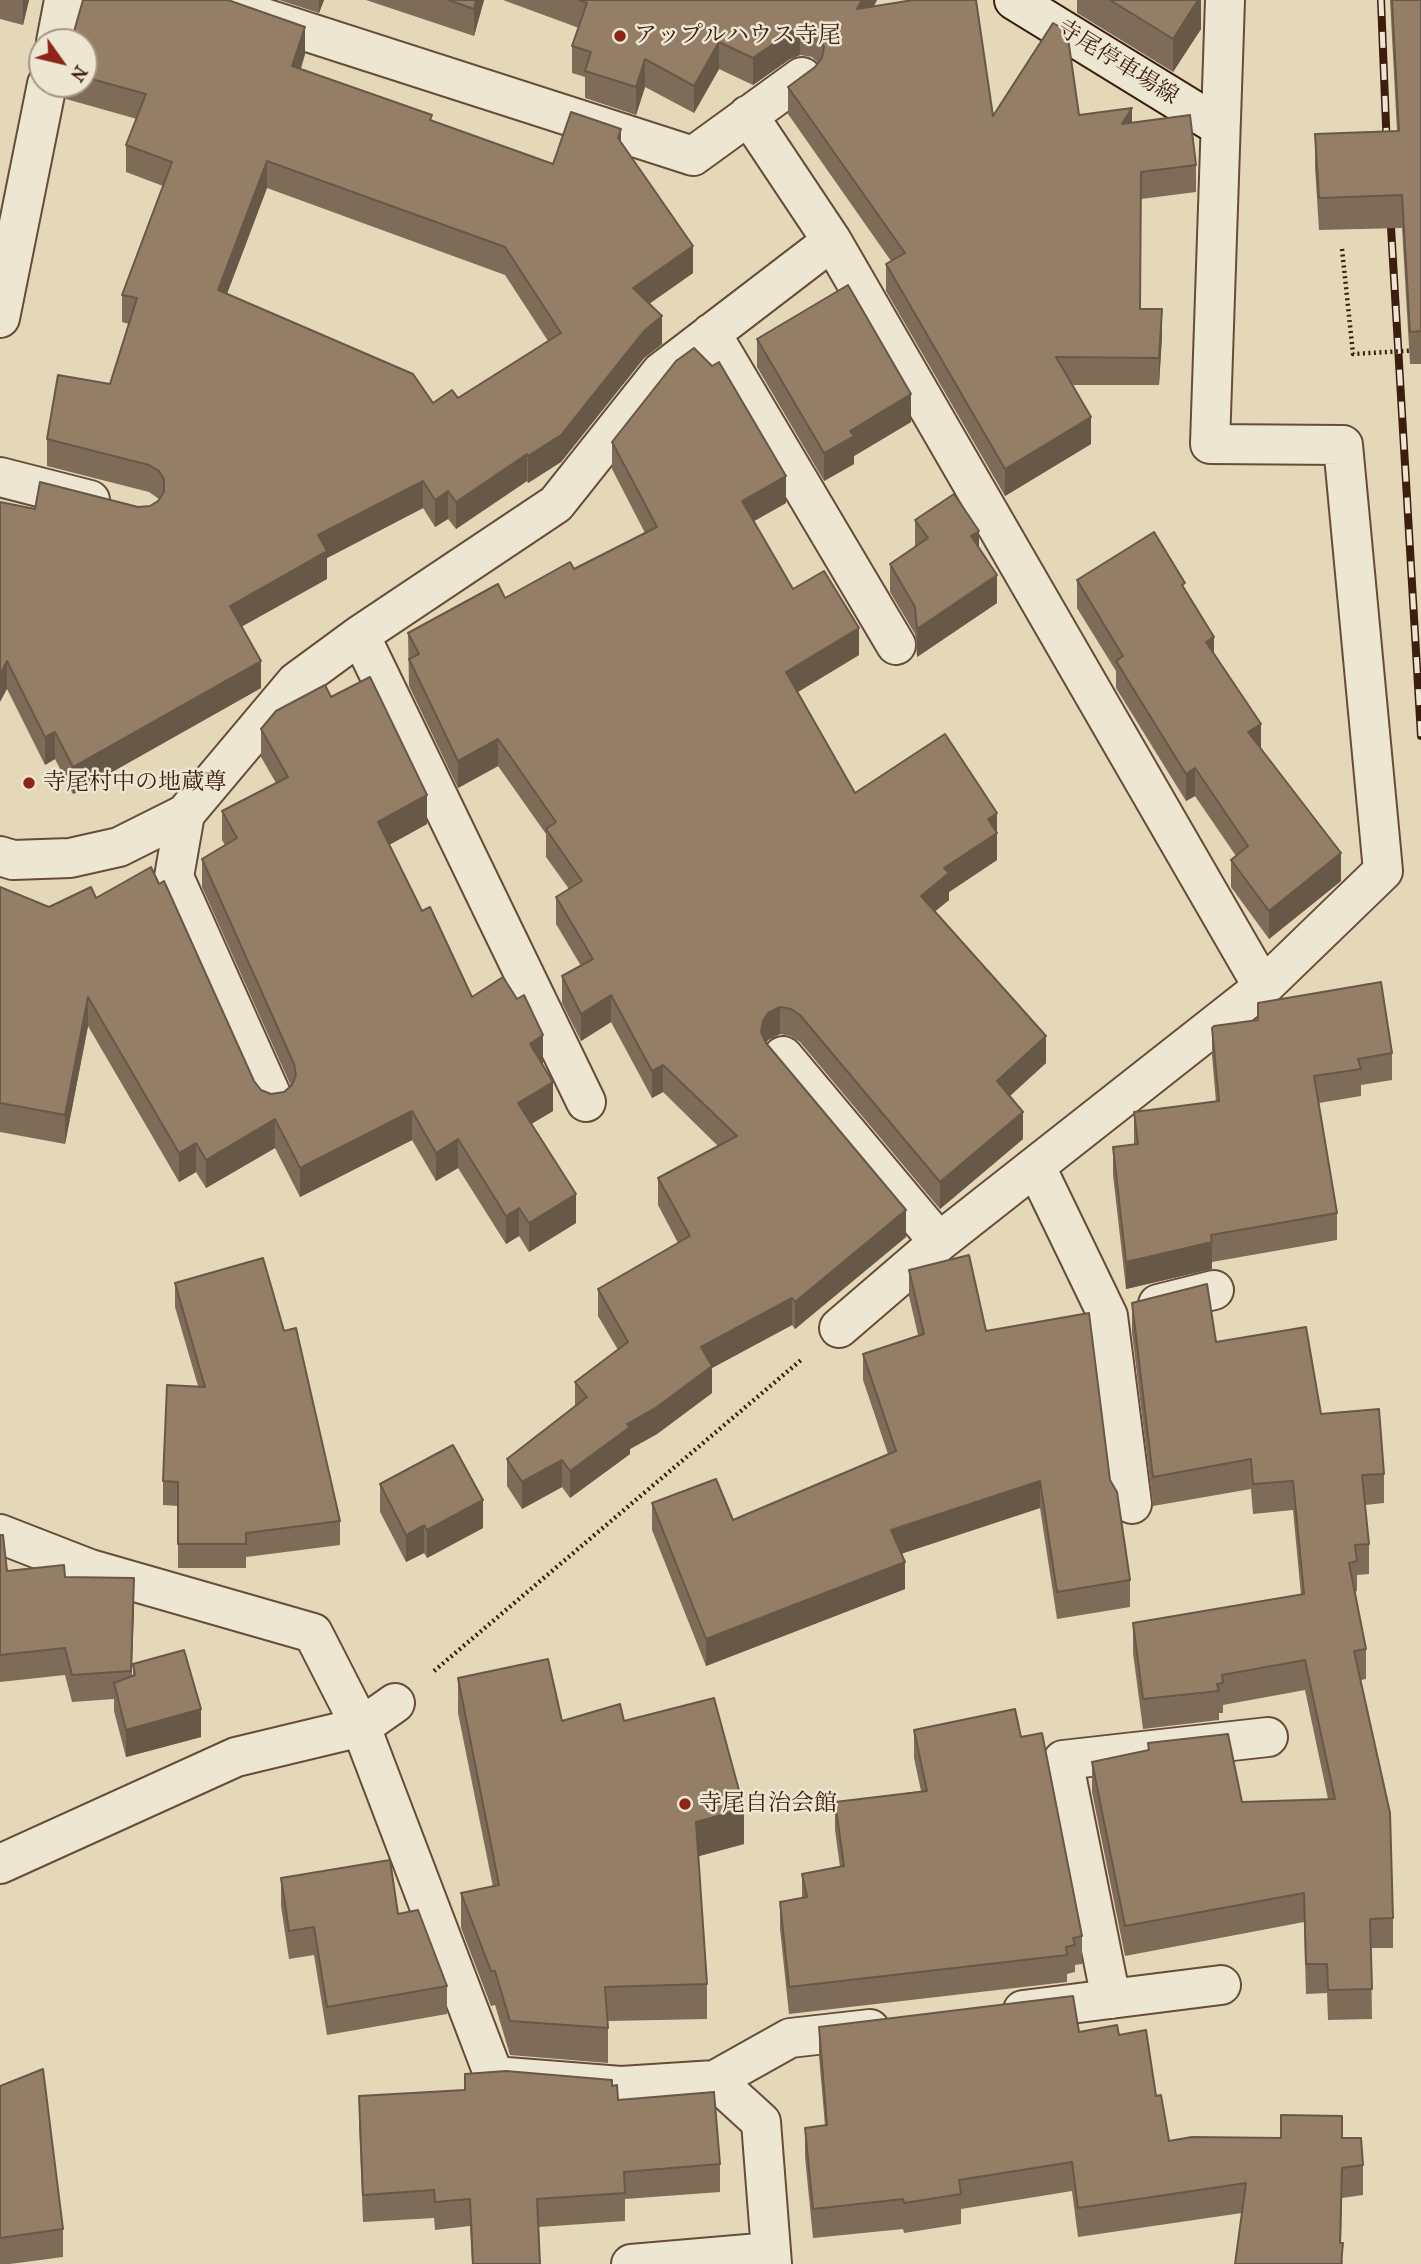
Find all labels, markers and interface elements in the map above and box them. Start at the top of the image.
street label: 寺尾停車場線 [1051,15,1183,111]
place label: アップルハウス寺尾 [634,22,841,50]
north arrow [28,28,98,98]
marker: アップルハウス寺尾 [612,28,628,44]
text: N [66,61,92,86]
place label: 寺尾村中の地蔵尊 [43,769,227,797]
marker: 寺尾村中の地蔵尊 [21,775,37,791]
place label: 寺尾自治会館 [699,1790,837,1818]
marker: 寺尾自治会館 [677,1796,693,1812]

